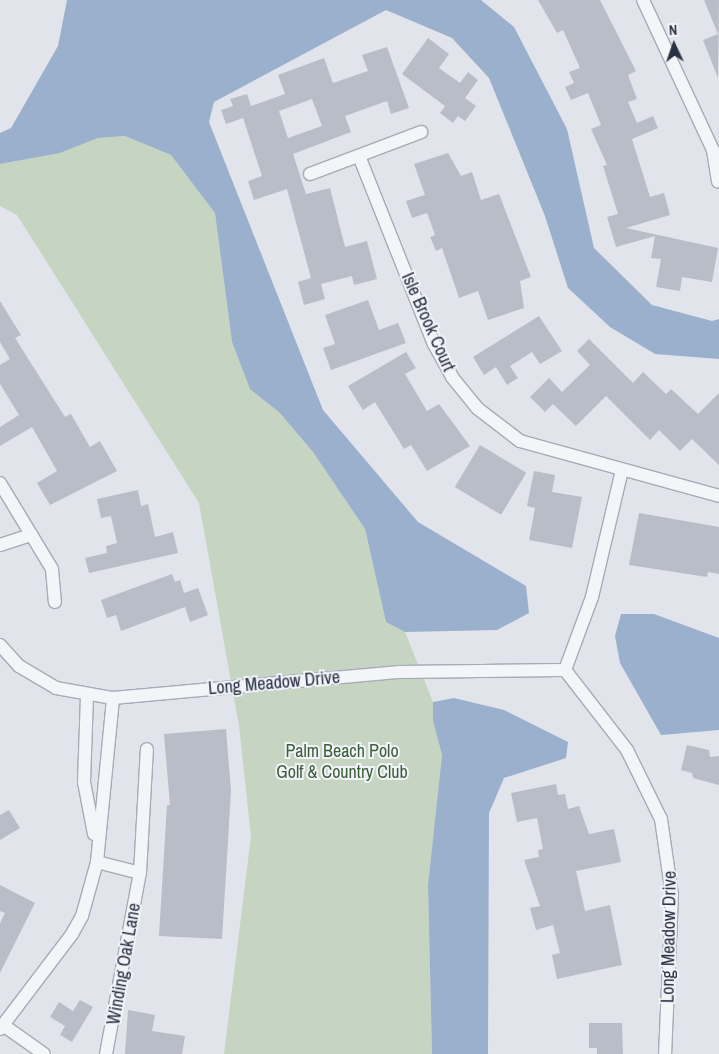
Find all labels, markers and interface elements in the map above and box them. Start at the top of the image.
north arrow [649,20,699,70]
text: N [669,21,678,39]
street label: Isle Brook Court [397,269,459,375]
street label: Long Meadow Drive [207,666,341,700]
park label: Palm Beach Polo Golf & Country Club [276,741,408,784]
street label: Long Meadow Drive [657,871,681,1003]
street label: Winding Oak Lane [103,902,145,1026]

